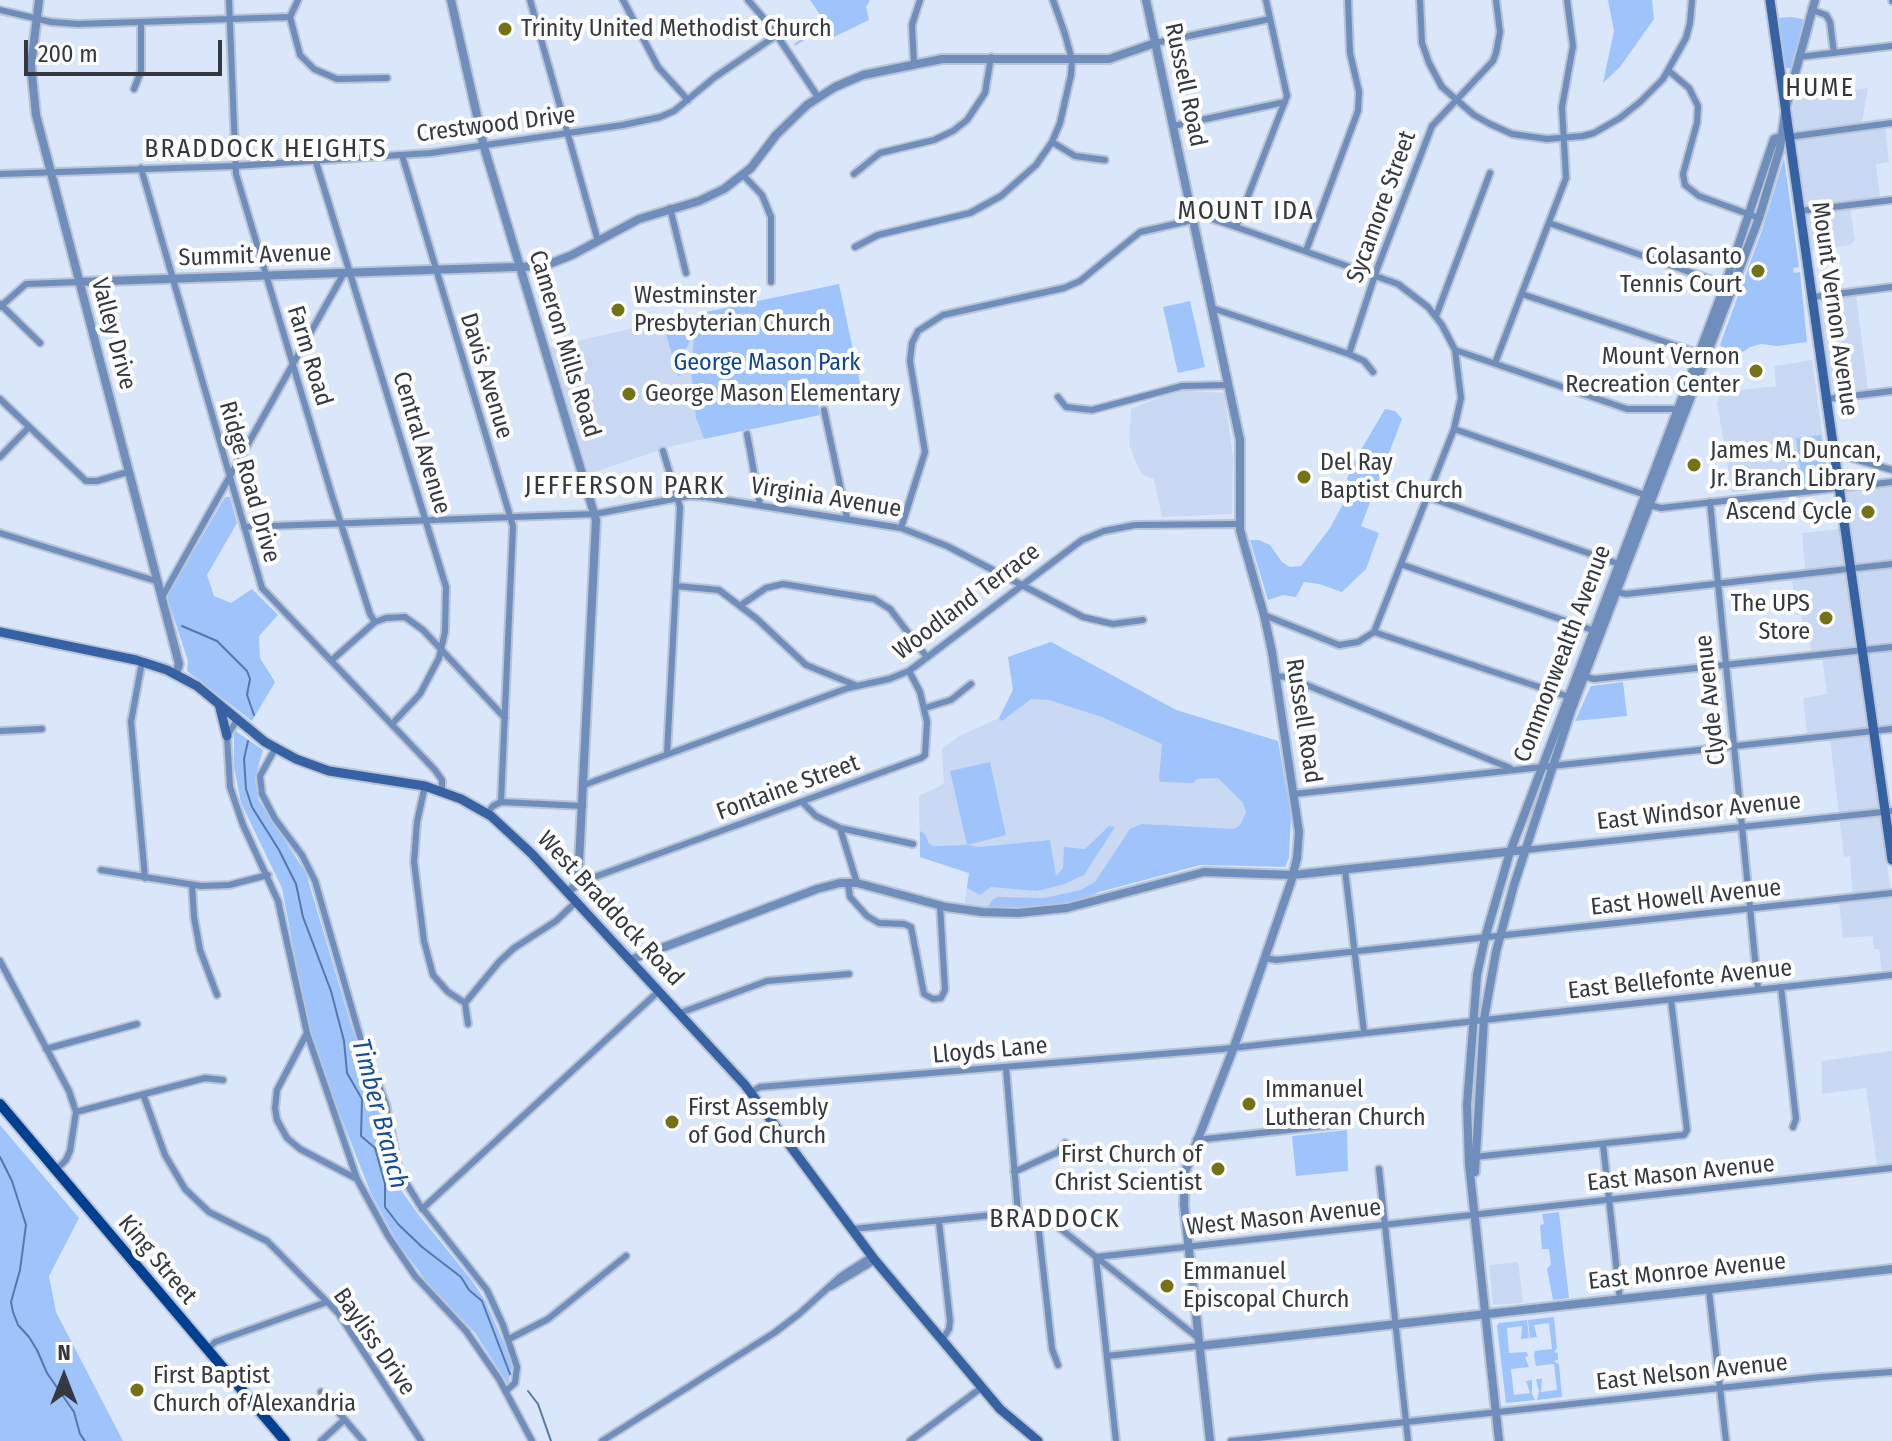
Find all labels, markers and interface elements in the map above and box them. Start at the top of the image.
place label: Trinity United Methodist Church [521,15,832,43]
marker: Trinity United Methodist Church [496,20,514,38]
street label: Russell Road [1158,20,1212,150]
scale bar [28,24,226,74]
text: 200 m [38,40,98,68]
district label: HUME [1785,73,1855,105]
street label: Crestwood Drive [415,101,577,149]
street label: Sycamore Street [1341,127,1423,287]
district label: BRADDOCK HEIGHTS [144,134,388,166]
district label: MOUNT IDA [1177,196,1315,228]
street label: Mount Vernon Avenue [1805,200,1863,418]
street label: Summit Avenue [178,239,332,273]
place label: Colasanto Tennis Court [1620,243,1742,299]
street label: Cameron Mills Road [522,247,606,441]
marker: Colasanto Tennis Court [1749,262,1767,280]
street label: Valley Drive [84,275,142,393]
place label: Westminster Presbyterian Church [634,282,831,338]
marker: Westminster Presbyterian Church [609,301,627,319]
street label: Farm Road [280,303,338,409]
street label: Davis Avenue [453,310,519,442]
place label: Mount Vernon Recreation Center [1565,343,1740,399]
park label: George Mason Park [673,349,861,377]
marker: Mount Vernon Recreation Center [1747,362,1765,380]
street label: Central Avenue [386,368,456,518]
place label: George Mason Elementary [645,380,900,408]
marker: George Mason Elementary [620,385,638,403]
street label: Ridge Road Drive [212,398,286,566]
place label: James M. Duncan, Jr. Branch Library [1710,437,1881,493]
place label: Del Ray Baptist Church [1320,449,1463,505]
marker: James M. Duncan, Jr. Branch Library [1685,456,1703,474]
marker: Del Ray Baptist Church [1295,468,1313,486]
district label: JEFFERSON PARK [524,471,726,503]
street label: Virginia Avenue [749,472,903,524]
place label: Ascend Cycle [1726,498,1852,526]
marker: Ascend Cycle [1859,503,1877,521]
street label: Woodland Terrace [888,538,1046,666]
street label: Commonwealth Avenue [1508,541,1618,767]
place label: The UPS Store [1731,590,1810,646]
marker: The UPS Store [1817,609,1835,627]
street label: Clyde Avenue [1690,633,1732,767]
street label: Russell Road [1279,657,1327,785]
street label: Fontaine Street [713,749,863,827]
street label: East Windsor Avenue [1596,787,1802,837]
street label: West Braddock Road [531,826,689,992]
street label: East Howell Avenue [1589,874,1783,922]
street label: East Bellefonte Avenue [1567,954,1793,1006]
street label: Lloyds Lane [931,1032,1049,1070]
water label: Timber Branch [344,1036,414,1192]
place label: Immanuel Lutheran Church [1265,1076,1426,1132]
place label: First Assembly of God Church [688,1094,828,1150]
marker: Immanuel Lutheran Church [1240,1095,1258,1113]
marker: First Assembly of God Church [663,1113,681,1131]
place label: First Church of Christ Scientist [1055,1141,1202,1197]
street label: East Mason Avenue [1586,1150,1776,1198]
marker: First Church of Christ Scientist [1209,1160,1227,1178]
street label: West Mason Avenue [1185,1193,1383,1243]
district label: BRADDOCK [989,1204,1121,1236]
street label: King Street [111,1210,203,1310]
street label: East Monroe Avenue [1587,1247,1787,1297]
place label: Emmanuel Episcopal Church [1183,1258,1349,1314]
marker: Emmanuel Episcopal Church [1158,1277,1176,1295]
street label: Bayliss Drive [327,1283,421,1401]
north arrow [24,1337,104,1417]
text: N [57,1339,71,1366]
street label: East Nelson Avenue [1595,1349,1789,1397]
place label: First Baptist Church of Alexandria [153,1362,356,1418]
marker: First Baptist Church of Alexandria [128,1381,146,1399]

